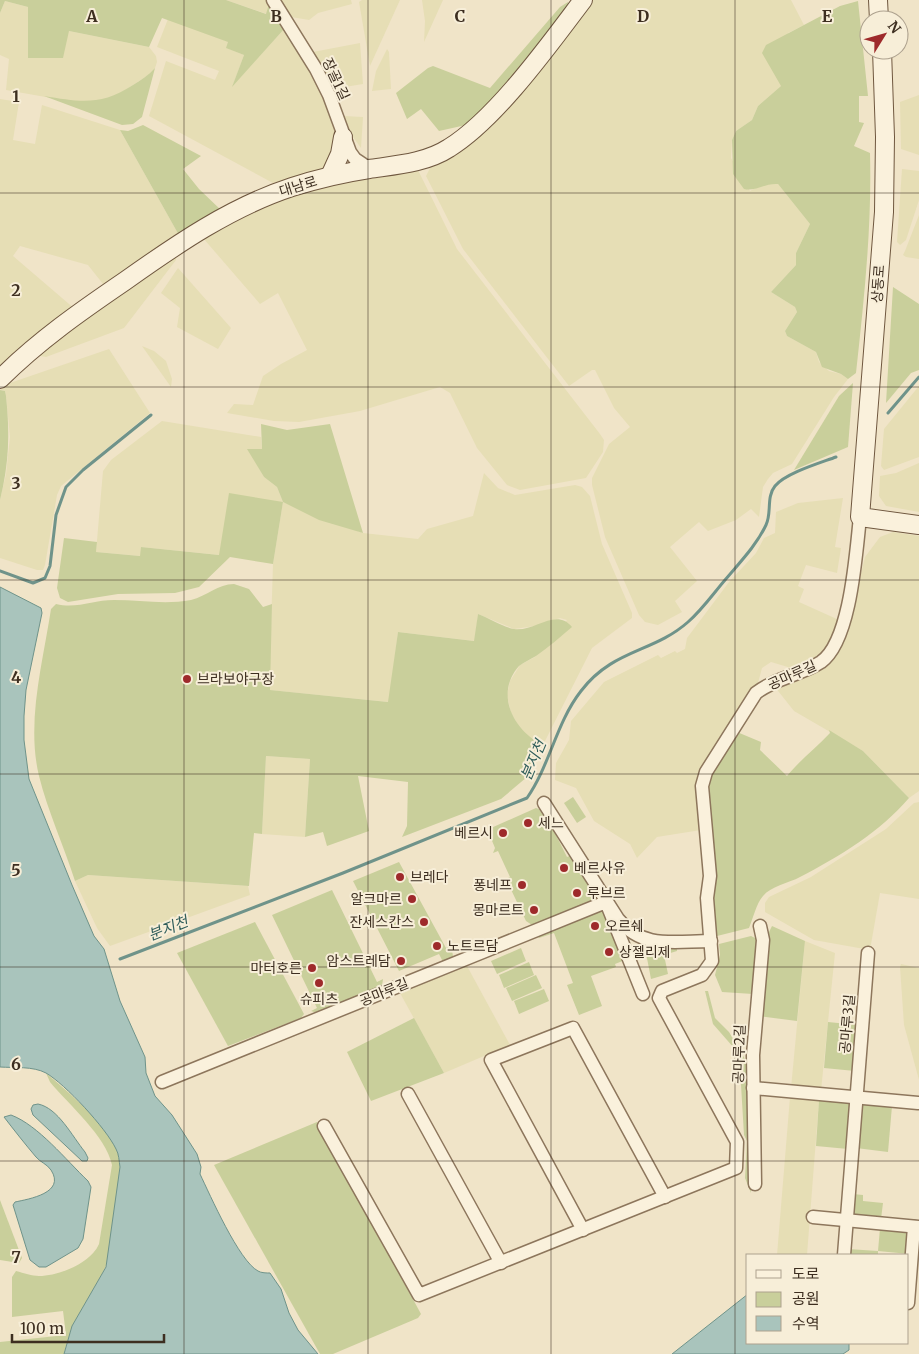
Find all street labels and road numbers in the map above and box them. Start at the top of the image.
street label: 장골1길 [318,55,354,103]
street label: 대남로 [277,172,319,200]
street label: 상동로 [868,264,888,304]
street label: 공마루길 [765,656,819,694]
street label: 공마루길 [357,974,411,1010]
street label: 공마루3길 [835,994,859,1054]
street label: 공마루2길 [729,1024,749,1084]

